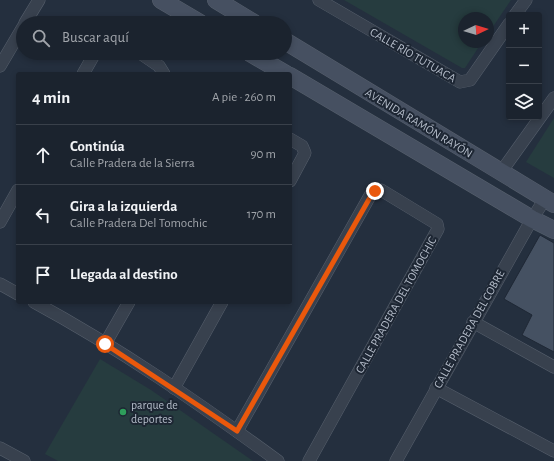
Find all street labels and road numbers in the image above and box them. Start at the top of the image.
street label: CALLE RÍO TUTUACA [368,25,458,84]
street label: AVENIDA RAMÓN RAYÓN [363,85,475,160]
street label: CALLE PRADERA DEL TOMOCHIC [353,235,439,375]
street label: CALLE PRADERA DEL COBRE [431,268,507,390]

